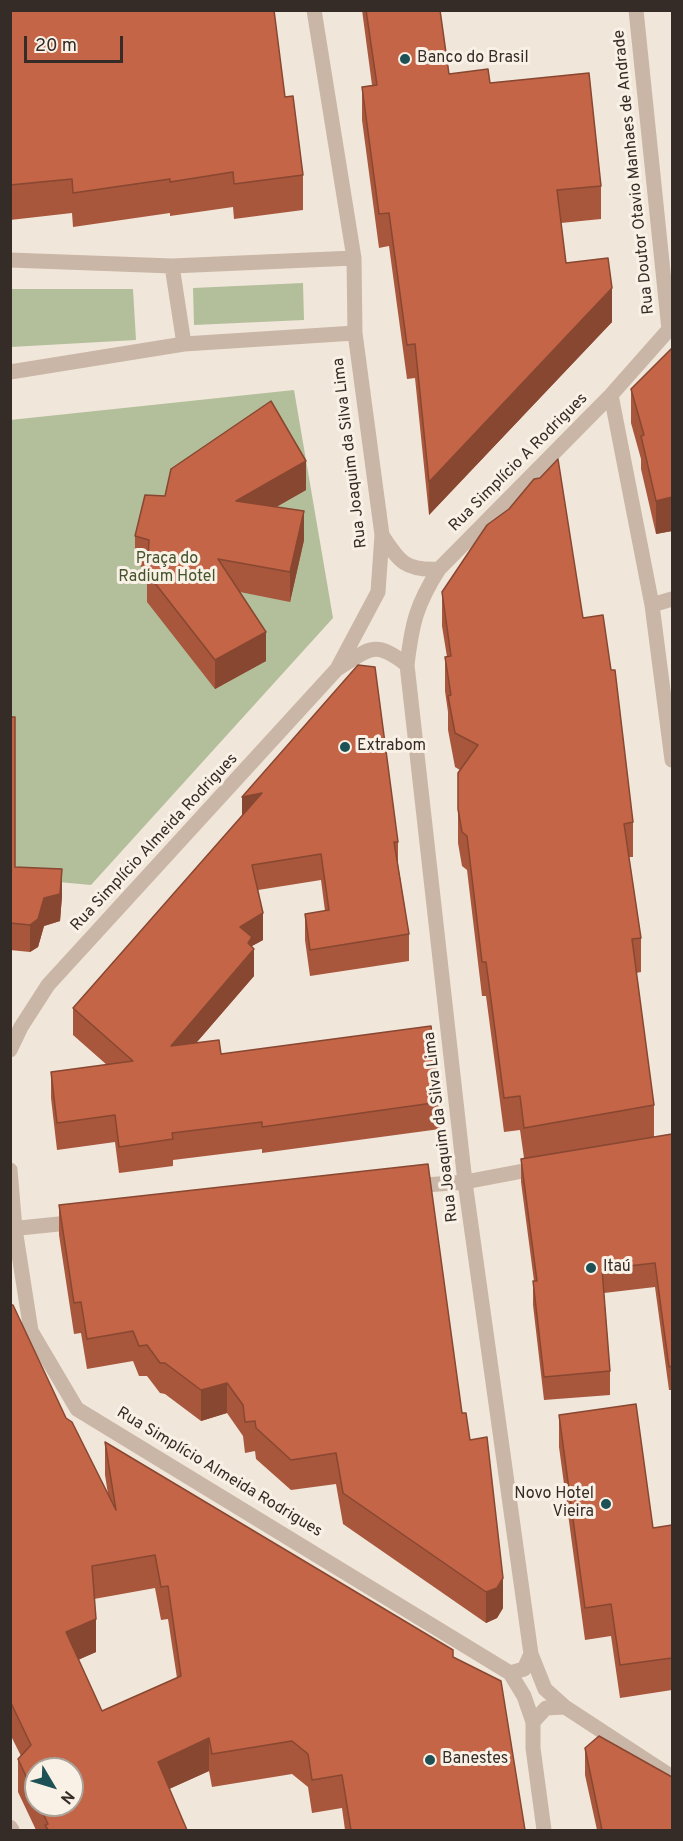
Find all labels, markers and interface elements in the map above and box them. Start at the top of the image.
scale bar [27,24,126,62]
street label: Rua Doutor Otavio Manhaes de Andrade [611,29,659,315]
text: 20 m [35,35,77,58]
place label: Banco do Brasil [417,49,529,69]
marker: Banco do Brasil [398,52,412,66]
street label: Rua Joaquim da Silva Lima [330,357,372,549]
street label: Rua Simplício A Rodrigues [446,390,592,536]
park label: Praça do Radium Hotel [118,550,216,588]
place label: Extrabom [357,737,426,757]
marker: Extrabom [338,740,352,754]
street label: Rua Simplício Almeida Rodrigues [67,750,243,936]
street label: Rua Joaquim da Silva Lima [421,1031,463,1223]
place label: Itaú [603,1258,631,1278]
marker: Itaú [584,1261,598,1275]
street label: Rua Simplício Almeida Rodrigues [113,1404,325,1542]
place label: Novo Hotel Vieira [514,1485,594,1523]
marker: Novo Hotel Vieira [599,1497,613,1511]
place label: Banestes [442,1750,508,1770]
marker: Banestes [423,1753,437,1767]
north arrow [24,1757,84,1817]
text: N [55,1786,78,1808]

